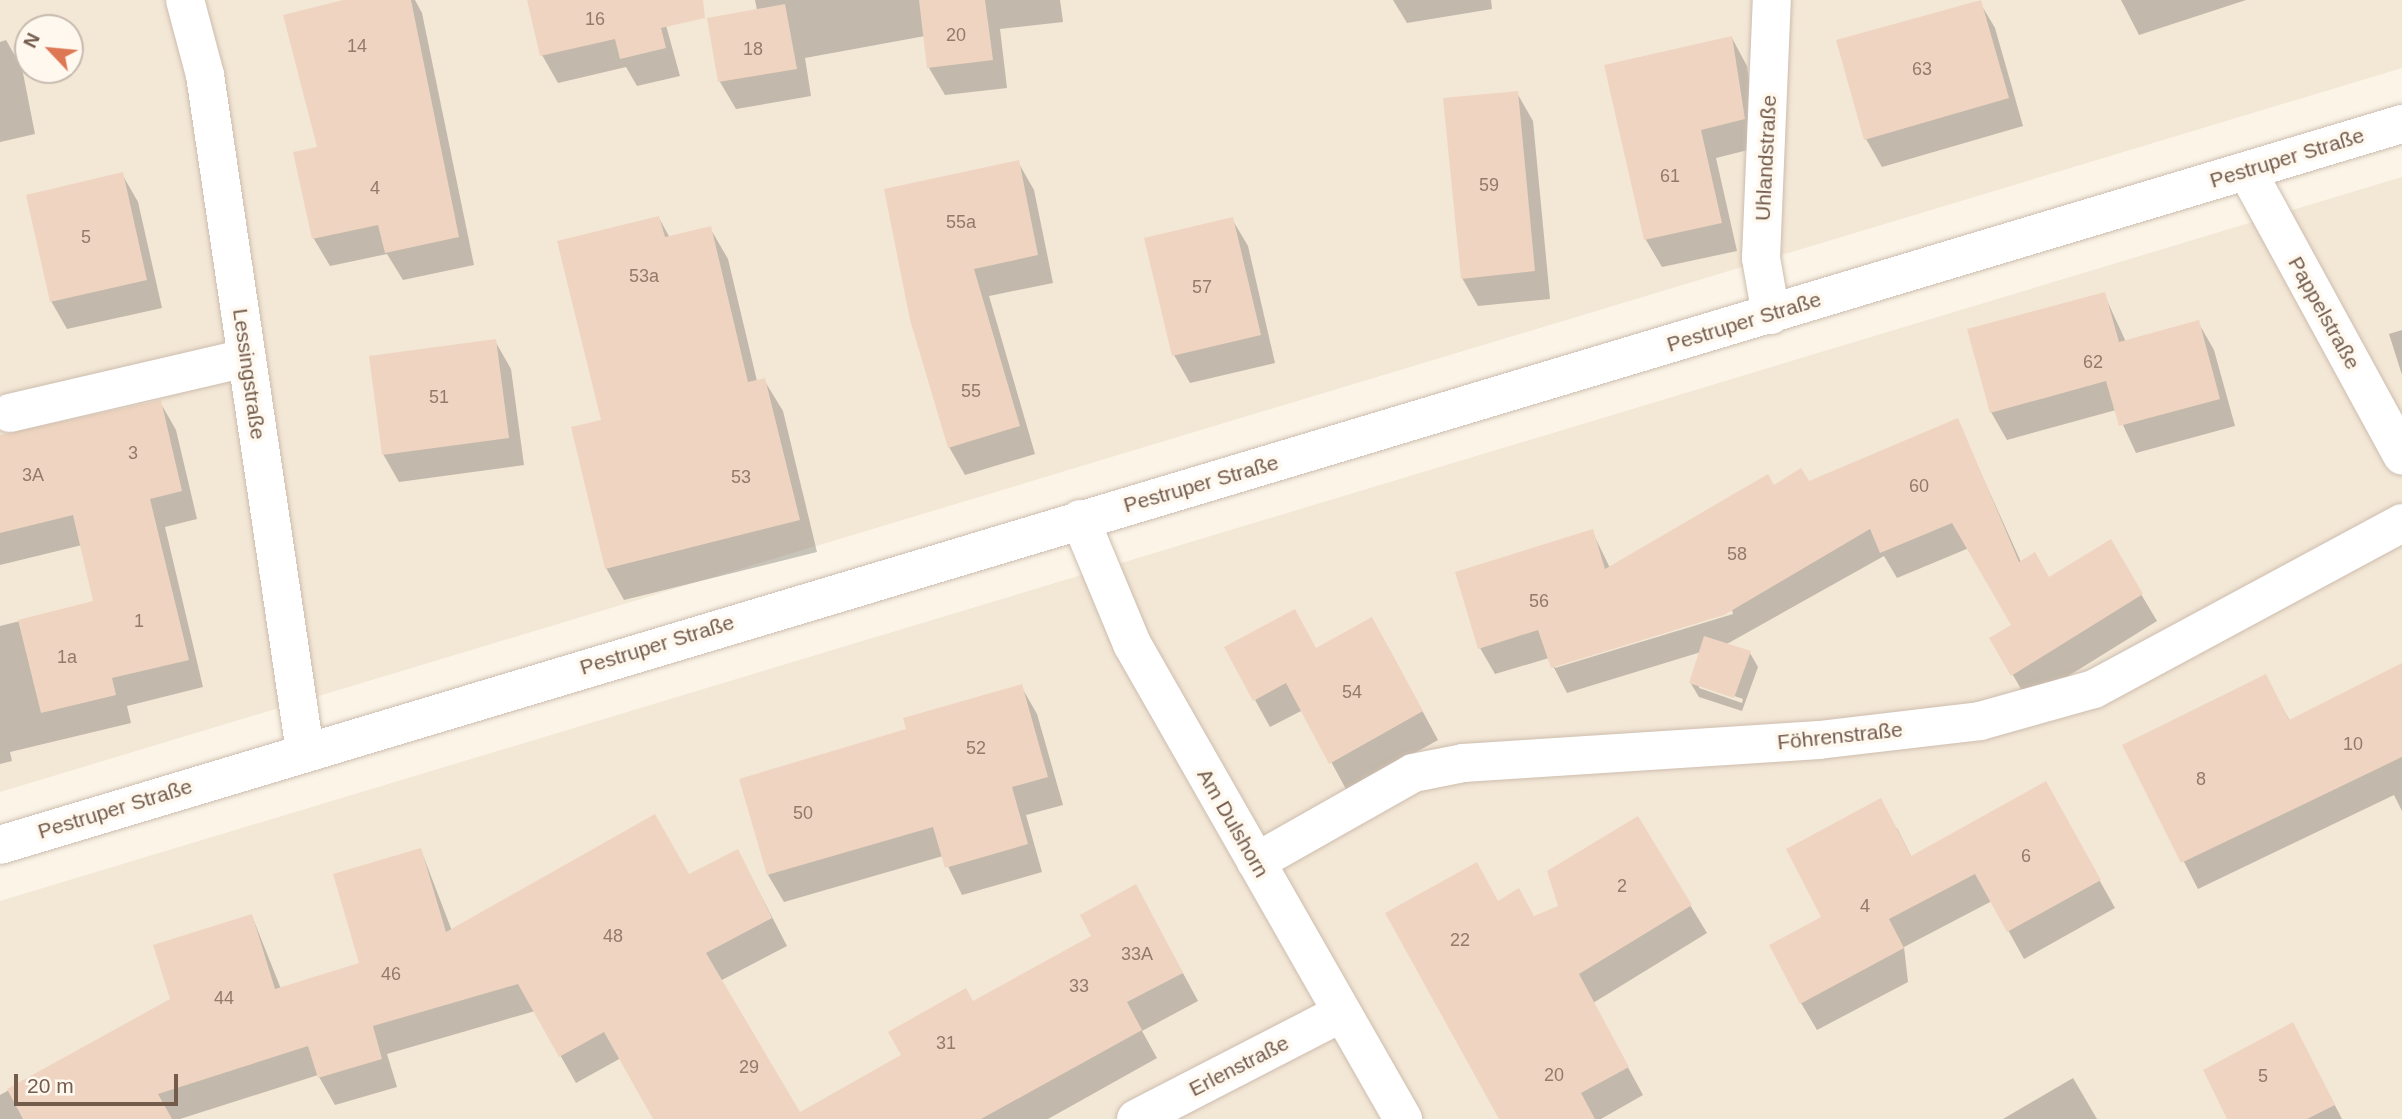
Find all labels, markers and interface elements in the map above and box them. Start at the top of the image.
house number: 16 [585,8,605,30]
north arrow [14,14,84,84]
house number: 20 [946,24,966,46]
text: N [19,30,44,51]
house number: 14 [347,35,367,57]
house number: 18 [743,38,763,60]
house number: 63 [1912,58,1932,80]
street label: Uhlandstraße [1750,94,1782,222]
street label: Pestruper Straße [2207,123,2367,193]
house number: 61 [1660,165,1680,187]
house number: 59 [1479,174,1499,196]
house number: 4 [370,177,380,199]
house number: 55a [946,211,976,233]
house number: 5 [81,226,91,248]
street label: Pappelstraße [2283,252,2365,374]
house number: 53a [629,265,659,287]
house number: 57 [1192,276,1212,298]
street label: Pestruper Straße [1664,287,1824,357]
street label: Lessingstraße [227,307,271,441]
house number: 62 [2083,351,2103,373]
house number: 55 [961,380,981,402]
house number: 51 [429,386,449,408]
house number: 3 [128,442,138,464]
street label: Pestruper Straße [1121,450,1281,518]
house number: 3A [22,464,44,486]
house number: 53 [731,466,751,488]
house number: 60 [1909,475,1929,497]
house number: 58 [1727,543,1747,565]
house number: 56 [1529,590,1549,612]
house number: 1 [134,610,144,632]
street label: Pestruper Straße [577,610,737,680]
house number: 1a [57,646,77,668]
house number: 54 [1342,681,1362,703]
street label: Föhrenstraße [1776,717,1904,755]
house number: 10 [2343,733,2363,755]
house number: 52 [966,737,986,759]
street label: Am Dulshorn [1192,764,1274,882]
house number: 8 [2196,768,2206,790]
street label: Pestruper Straße [35,774,195,844]
house number: 50 [793,802,813,824]
house number: 6 [2021,845,2031,867]
house number: 2 [1617,875,1627,897]
house number: 4 [1860,895,1870,917]
house number: 48 [603,925,623,947]
house number: 22 [1450,929,1470,951]
house number: 33A [1121,943,1153,965]
house number: 46 [381,963,401,985]
house number: 33 [1069,975,1089,997]
house number: 44 [214,987,234,1009]
street label: Erlenstraße [1185,1030,1293,1102]
house number: 31 [936,1032,956,1054]
house number: 29 [739,1056,759,1078]
scale bar [18,1060,182,1104]
house number: 20 [1544,1064,1564,1086]
house number: 5 [2258,1065,2268,1087]
text: 20 m [27,1074,74,1097]

